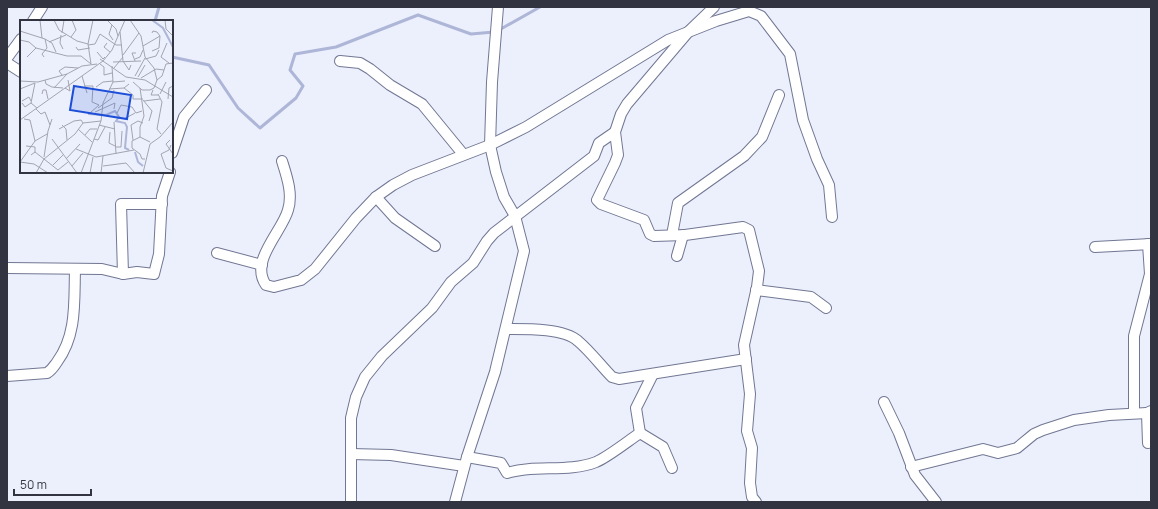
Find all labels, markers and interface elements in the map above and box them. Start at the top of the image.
inset map [20,20,173,173]
scale bar [14,471,91,497]
text: 50 m [20,476,47,493]

